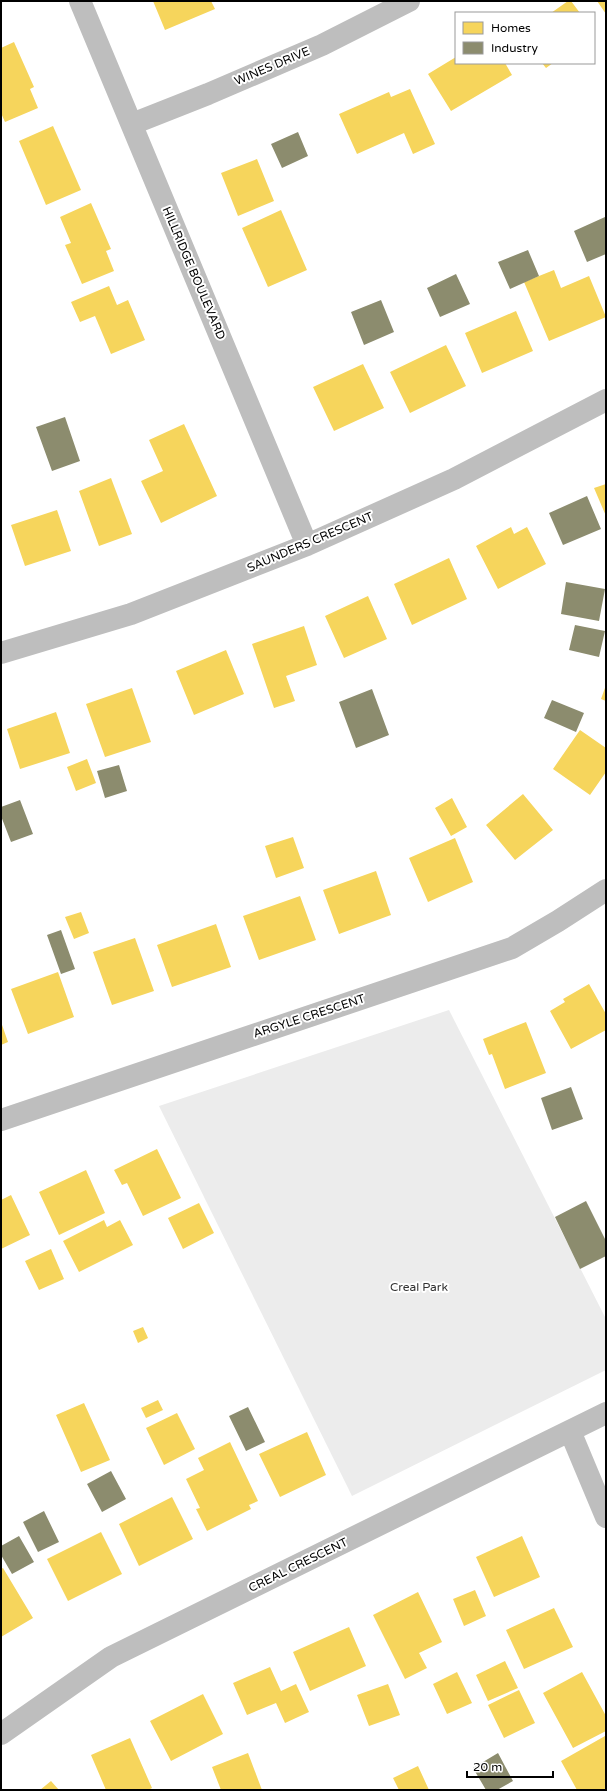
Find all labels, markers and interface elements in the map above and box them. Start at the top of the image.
legend [455,12,595,64]
text: Homes [491,21,531,35]
text: Industry [491,41,538,55]
street label: WINES DRIVE [232,44,312,88]
street label: HILLRIDGE BOULEVARD [160,204,228,342]
street label: SAUNDERS CRESCENT [245,509,376,575]
street label: ARGYLE CRESCENT [251,991,367,1041]
park label: Creal Park [390,1280,448,1294]
street label: CREAL CRESCENT [246,1535,350,1595]
scale bar [467,1753,553,1779]
text: 20 m [473,1760,502,1774]

